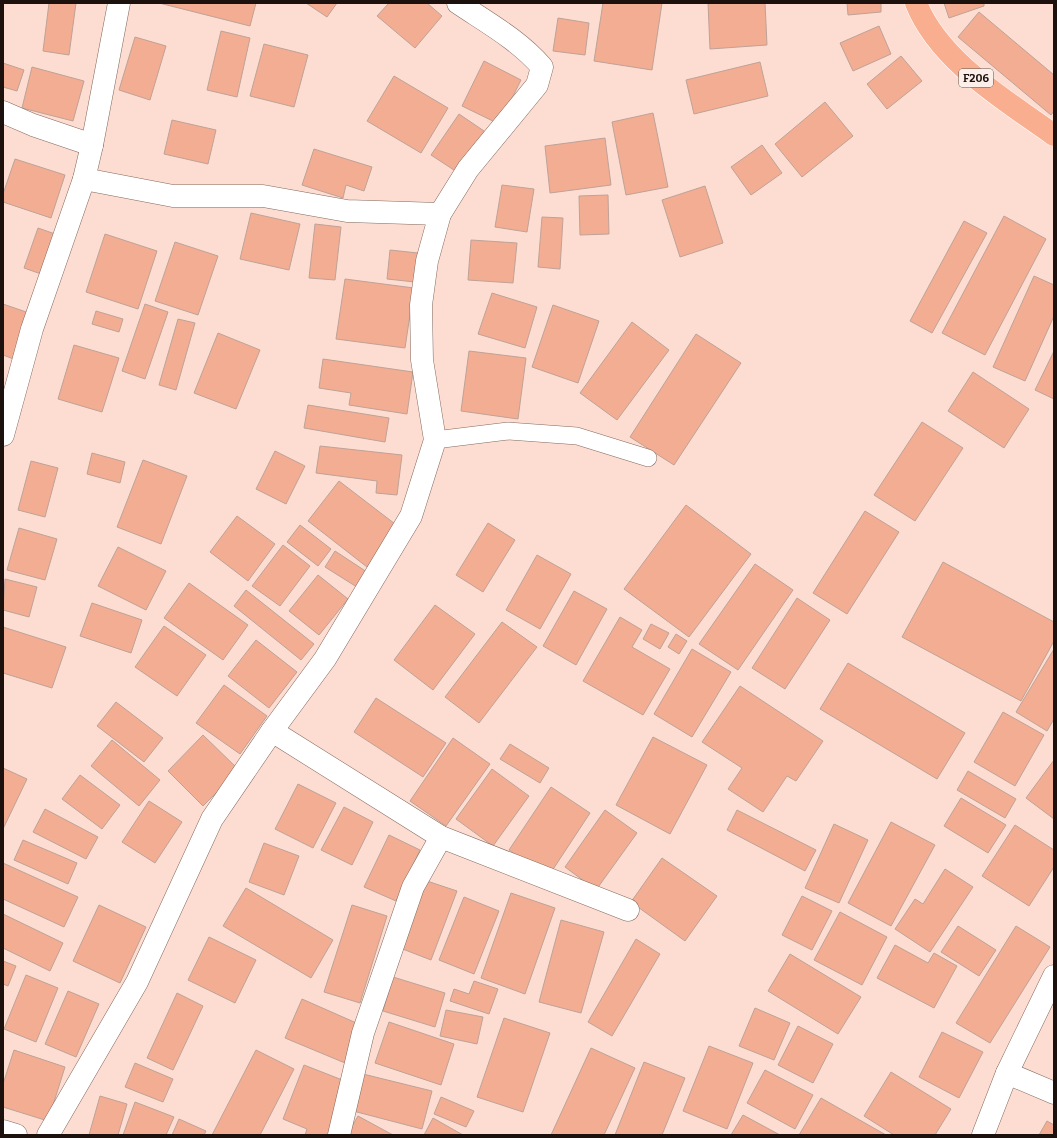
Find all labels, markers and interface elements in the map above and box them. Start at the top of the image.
road number: F206 [959,69,993,87]

